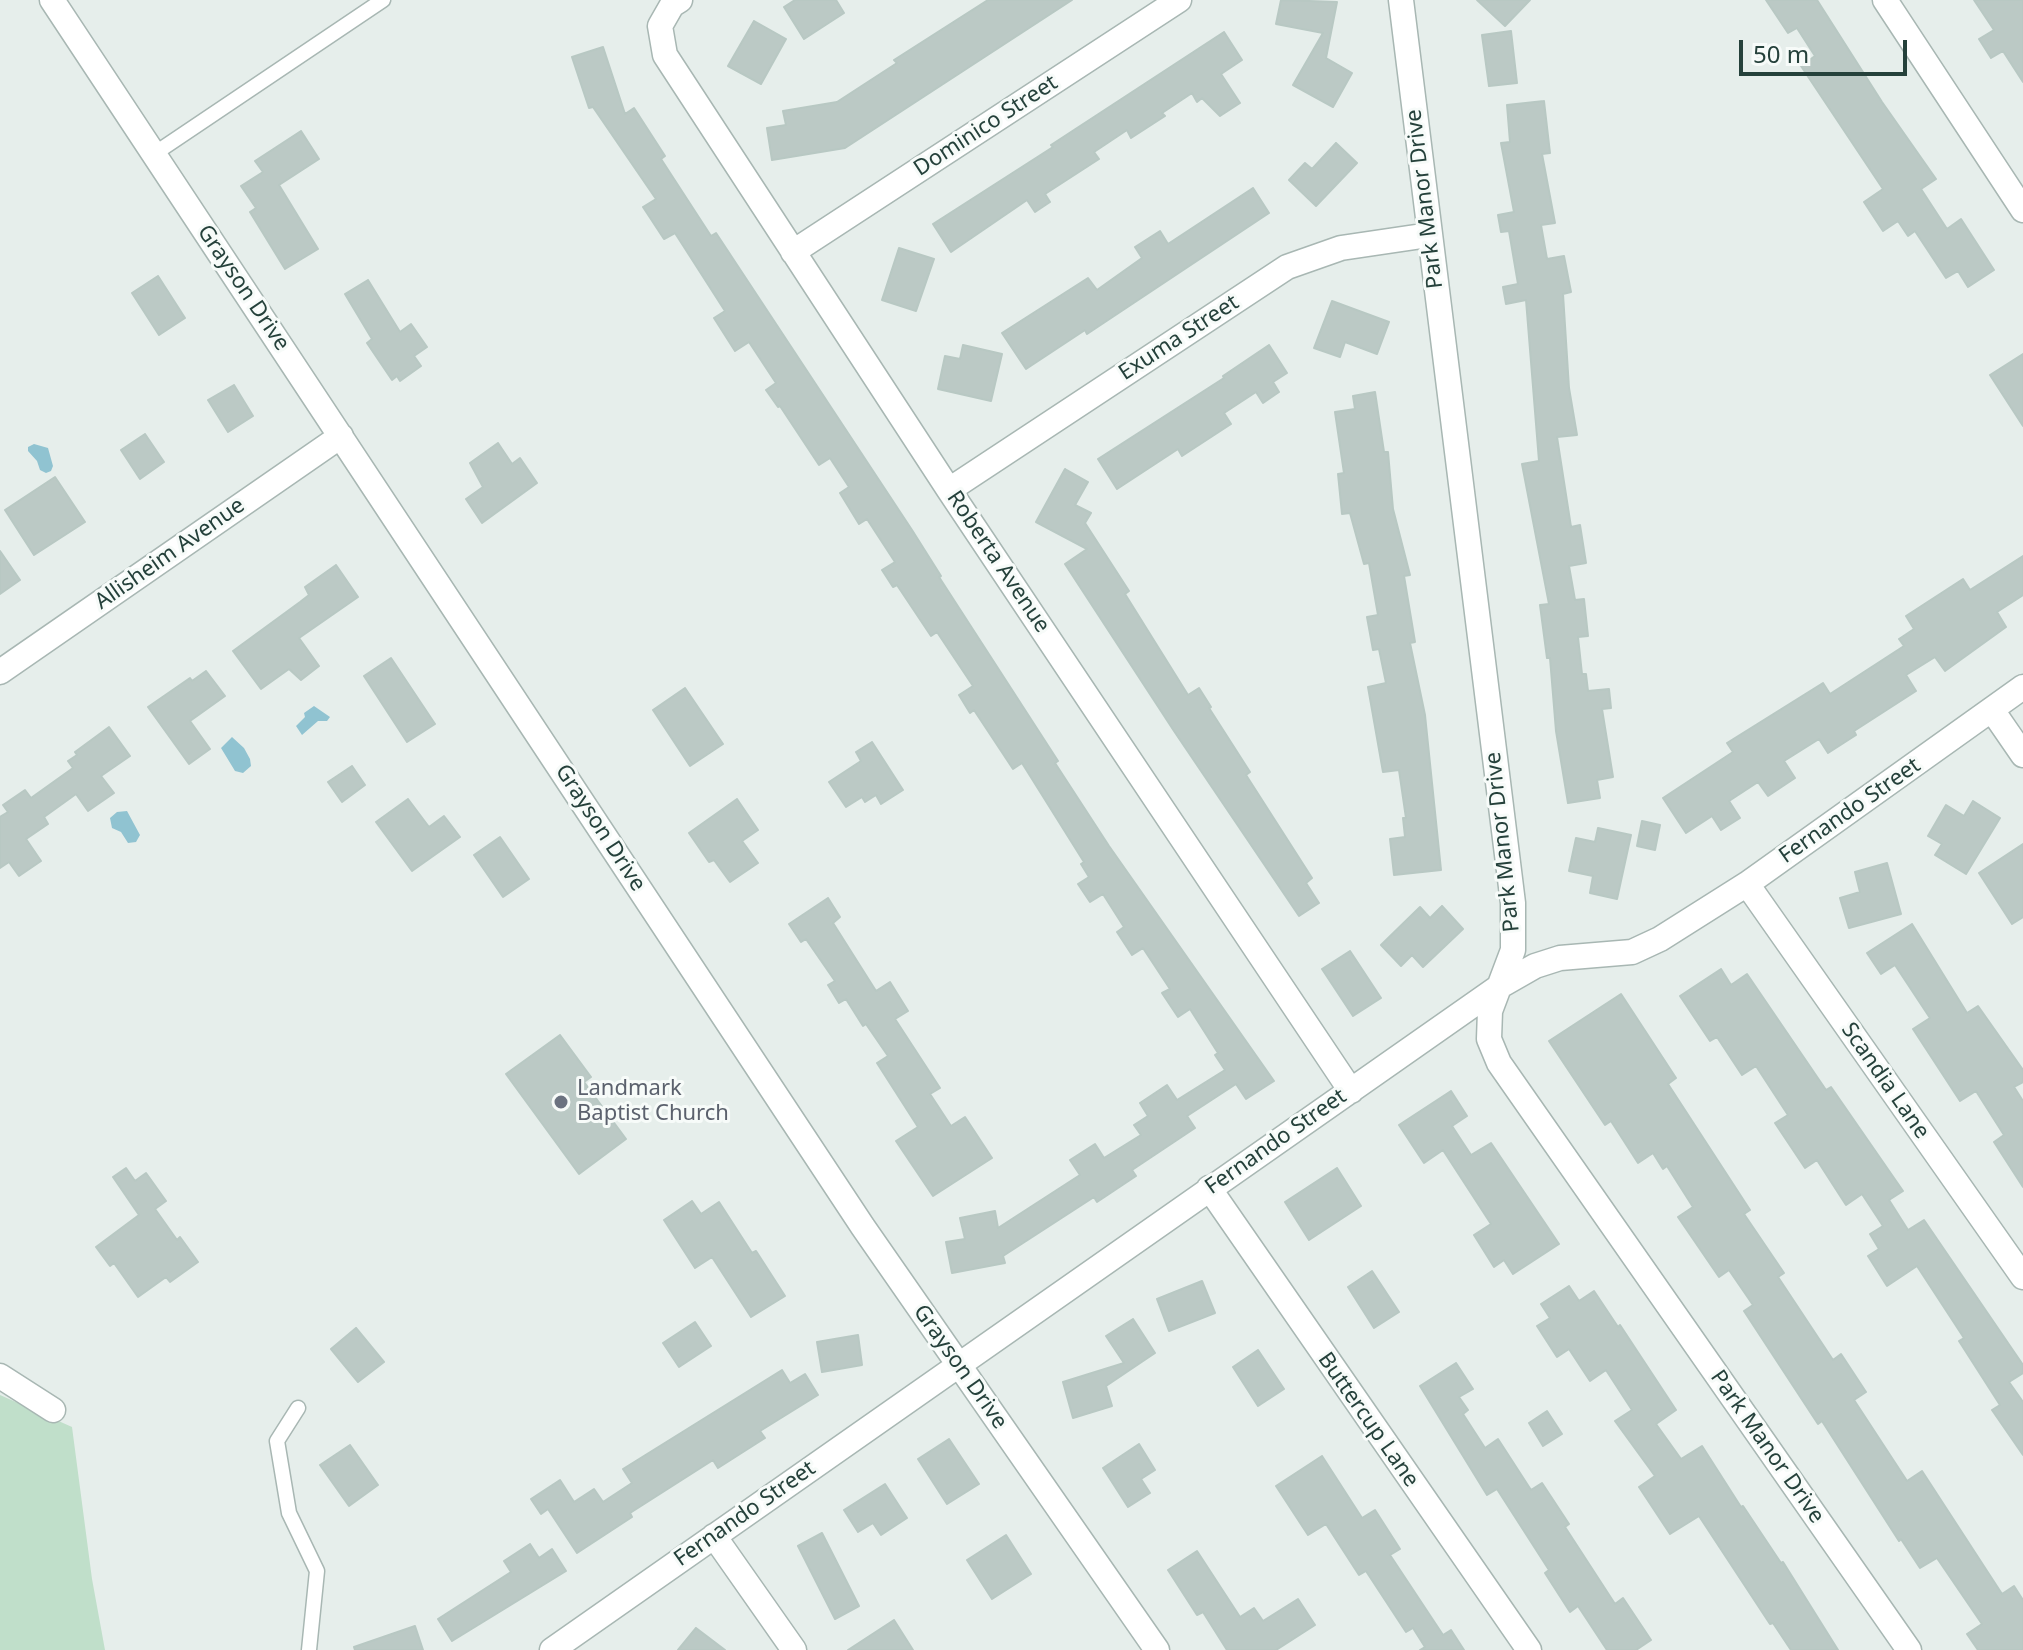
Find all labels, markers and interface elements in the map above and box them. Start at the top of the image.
scale bar [1743,24,1911,74]
text: 50 m [1753,37,1809,70]
street label: Dominico Street [909,70,1063,182]
street label: Park Manor Drive [1401,108,1449,290]
street label: Grayson Drive [191,220,295,356]
street label: Exuma Street [1114,289,1244,387]
street label: Roberta Avenue [941,486,1055,638]
street label: Allisheim Avenue [90,492,250,616]
street label: Park Manor Drive [1480,751,1526,933]
street label: Fernando Street [1774,752,1926,870]
street label: Grayson Drive [549,760,651,896]
street label: Scandia Lane [1835,1018,1935,1144]
place label: Landmark Baptist Church [577,1076,729,1128]
street label: Fernando Street [1200,1083,1352,1201]
marker: Landmark Baptist Church [552,1093,570,1111]
street label: Grayson Drive [907,1300,1013,1434]
street label: Buttercup Lane [1312,1348,1424,1492]
street label: Park Manor Drive [1704,1365,1830,1529]
street label: Fernando Street [669,1455,821,1573]

